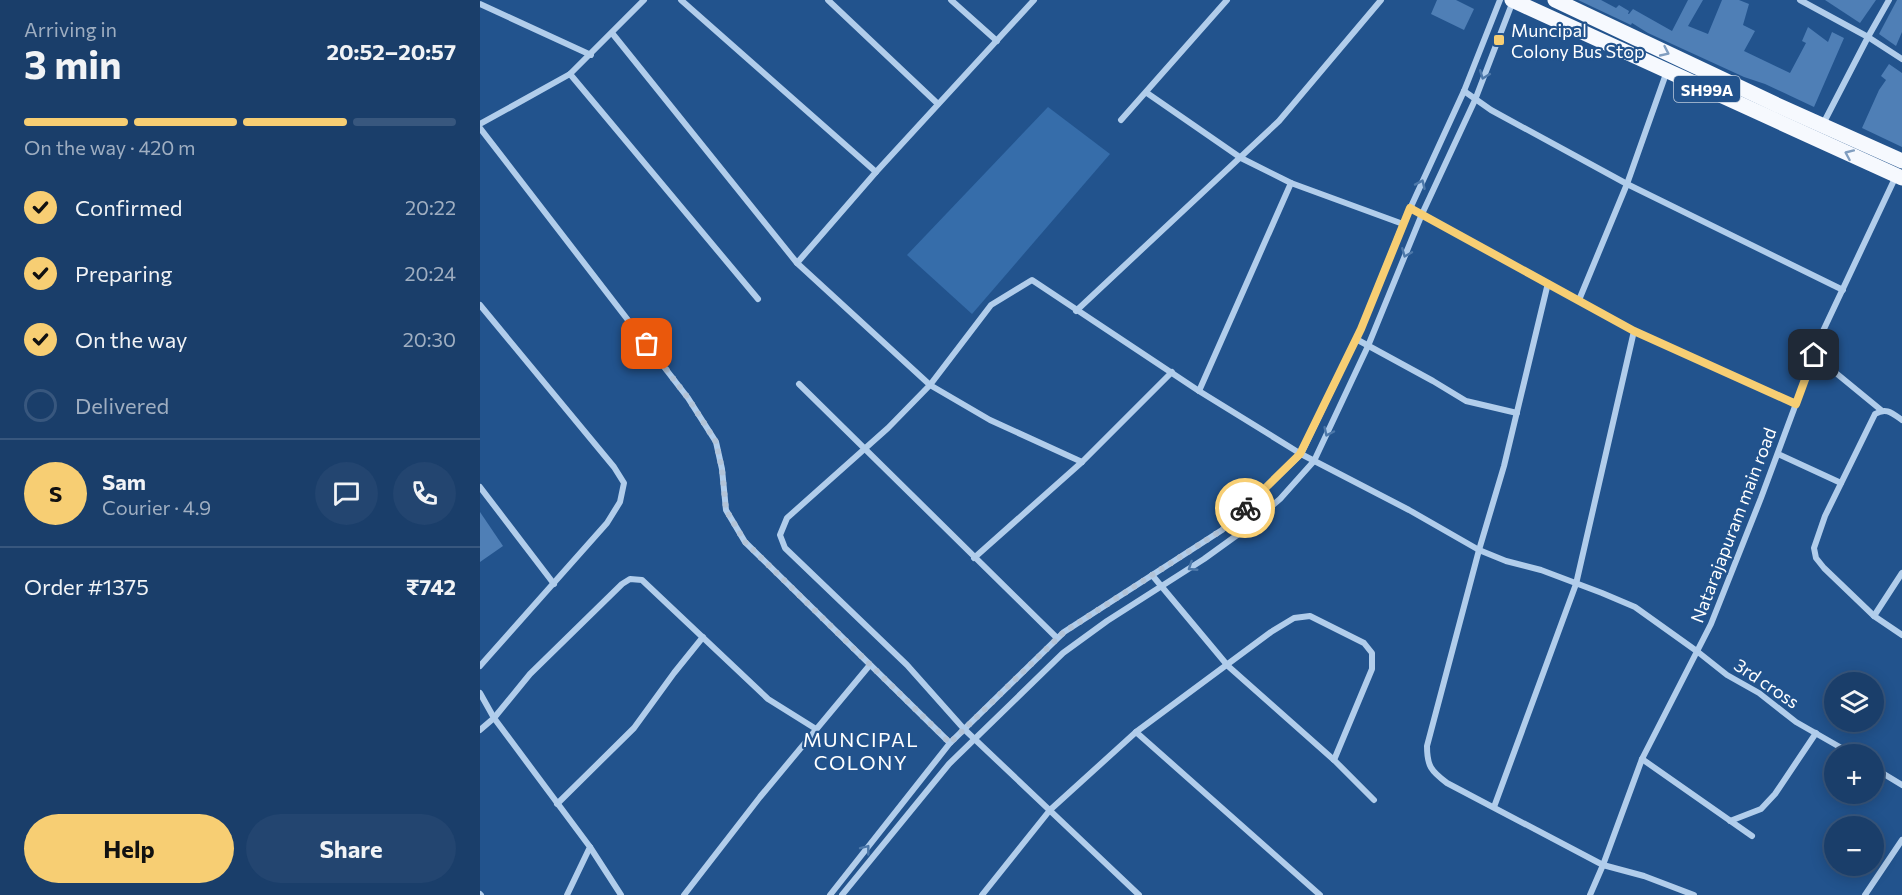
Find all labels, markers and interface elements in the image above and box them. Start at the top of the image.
text: Arriving in [24,17,117,41]
place label: Muncipal Colony Bus Stop [1511,19,1645,62]
marker: Muncipal Colony Bus Stop [1492,33,1506,47]
text: 20:52–20:57 [327,38,456,65]
text: 3 min [24,39,122,87]
one-way arrow [1658,44,1669,56]
one-way arrow [1479,69,1492,80]
road number: SH99A [1674,76,1740,102]
text: On the way · 420 m [24,135,196,159]
one-way arrow [1844,149,1855,161]
one-way arrow [1414,179,1426,190]
icon: check [24,191,57,224]
text: Confirmed [75,194,182,221]
text: 20:22 [405,195,456,219]
one-way arrow [1401,247,1413,258]
icon: check [24,257,57,290]
text: Preparing [75,260,172,287]
text: 20:24 [404,261,456,285]
pin [621,318,672,369]
icon: check [24,323,57,356]
text: On the way [75,326,187,353]
text: 20:30 [403,327,456,351]
icon: bag [630,327,663,360]
pin [1788,329,1839,380]
icon: home [1797,338,1830,371]
text: Delivered [75,392,169,419]
street label: Natarajapuram main road [1686,424,1780,626]
one-way arrow [1323,425,1335,436]
button: chat [315,462,378,525]
button: phone [393,462,456,525]
text: Sam [102,468,146,495]
courier [1215,478,1275,538]
text: S [49,480,62,507]
icon: bike [1229,492,1262,525]
text: Courier · 4.9 [102,495,211,519]
one-way arrow [1188,560,1199,571]
text: Order #1375 [24,573,149,600]
text: ₹742 [406,573,456,600]
street label: 3rd cross [1730,653,1804,713]
map controls [1824,672,1884,876]
button: layers [1824,672,1884,732]
district label: MUNCIPAL COLONY [803,727,919,774]
button: + [1824,744,1884,804]
button: Help [24,814,234,883]
button: Share [246,814,456,883]
button: − [1824,816,1884,876]
one-way arrow [858,845,869,856]

